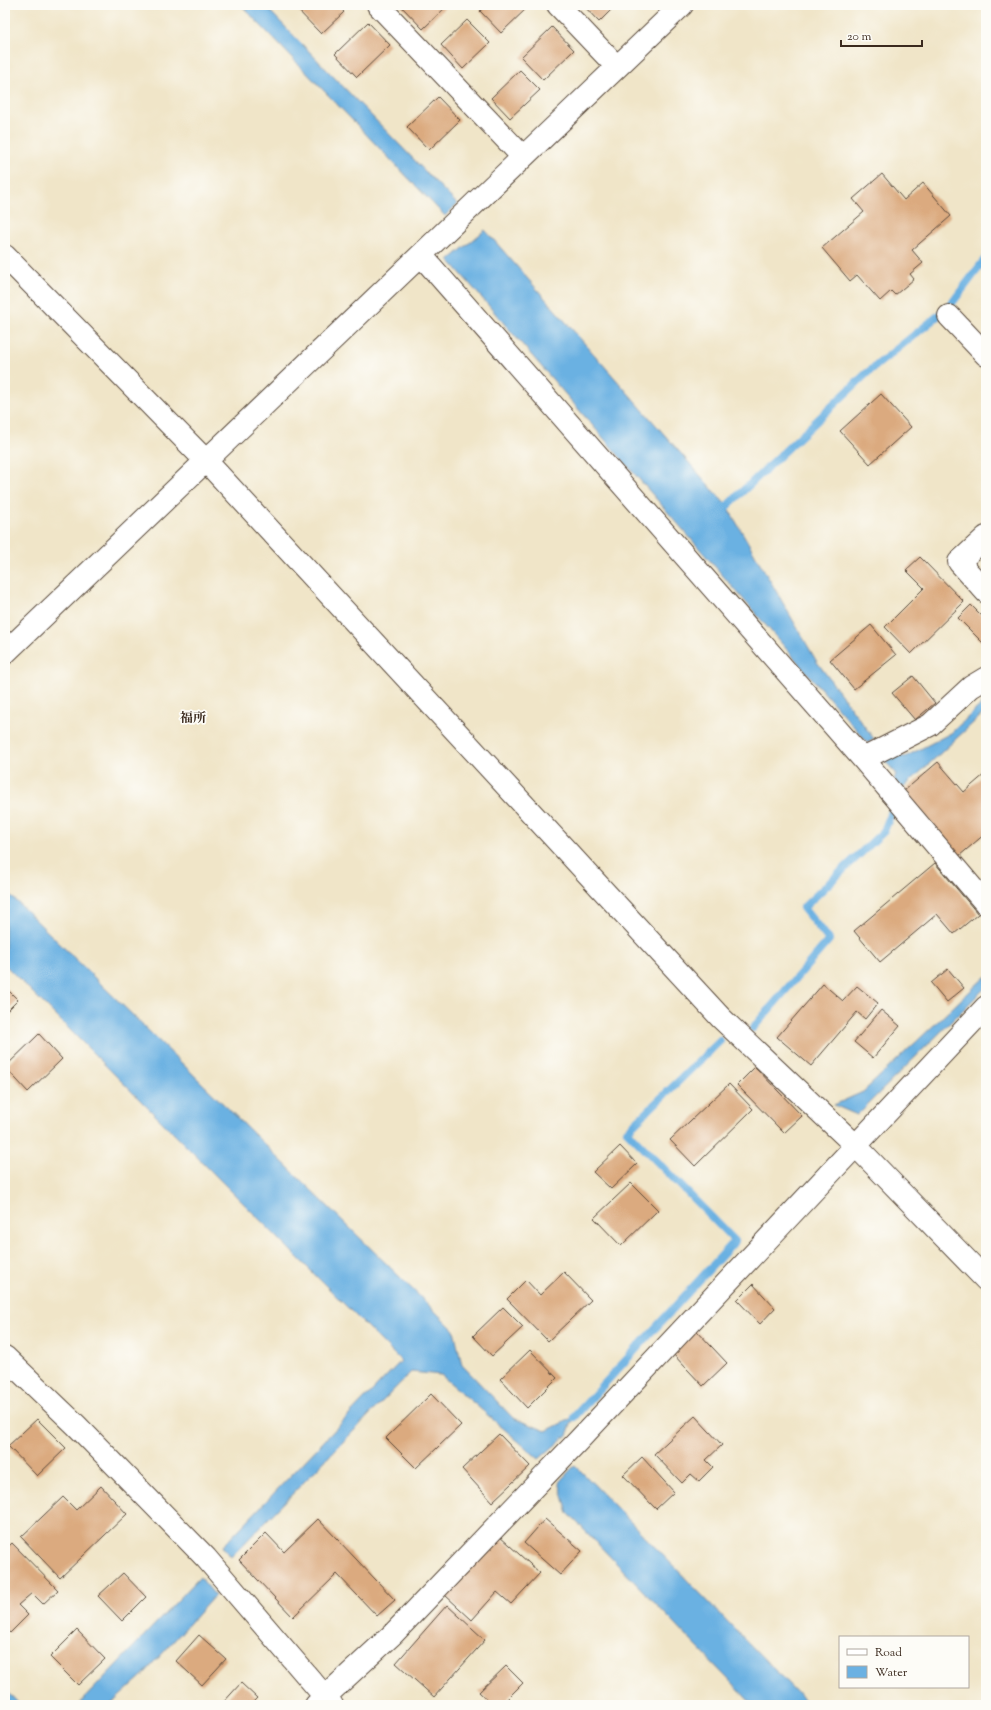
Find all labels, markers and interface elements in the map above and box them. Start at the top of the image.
scale bar [841,22,922,48]
text: 20 m [847,28,872,46]
district label: 福所 [180,710,206,728]
legend [839,1636,969,1688]
text: Road [875,1644,902,1662]
text: Water [875,1664,908,1682]

